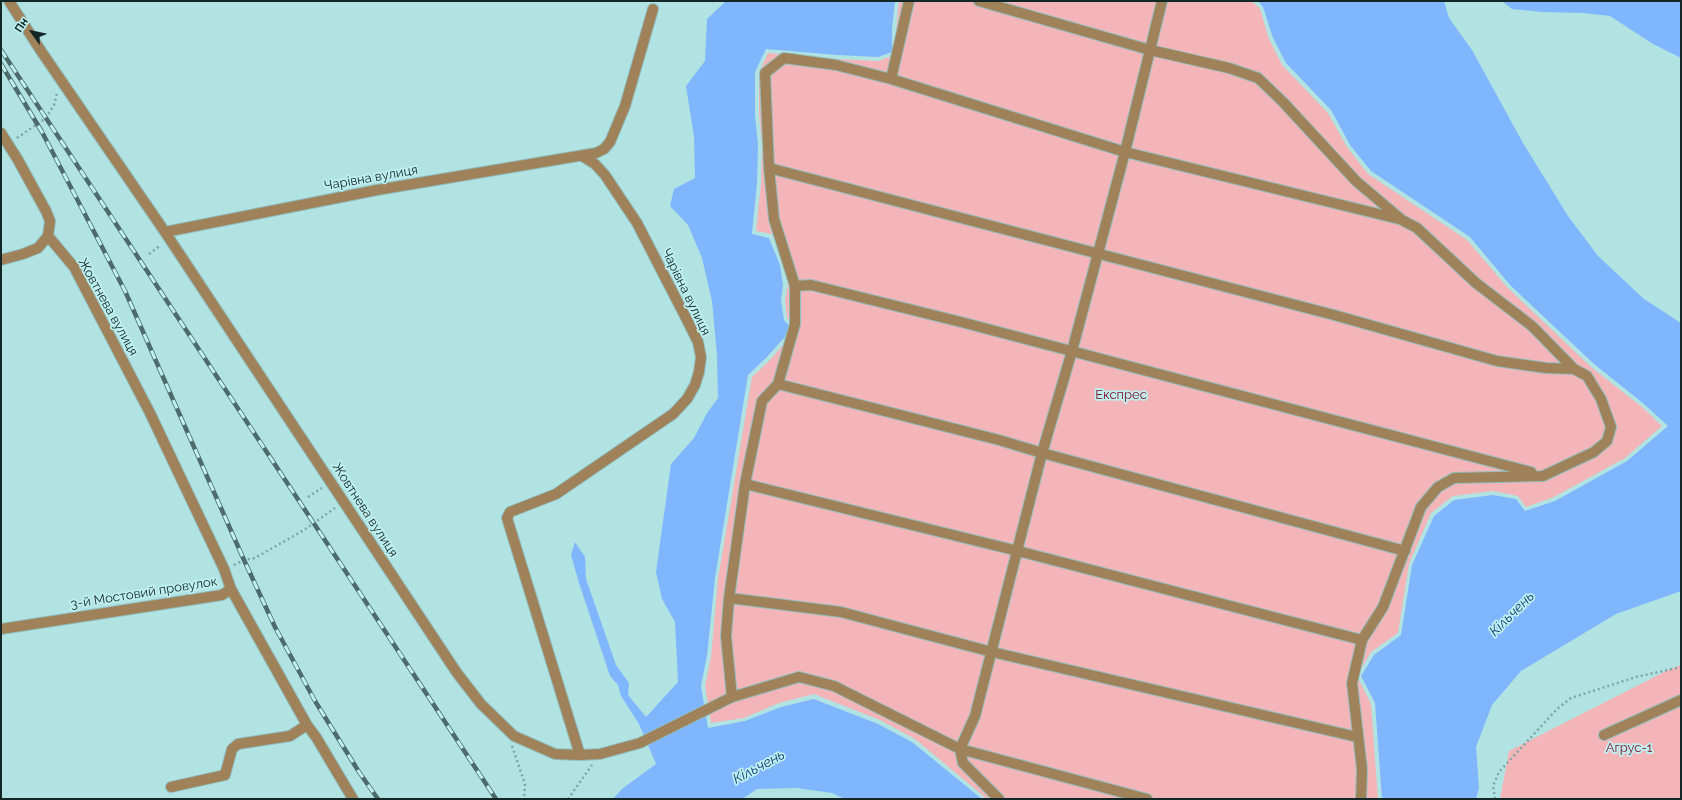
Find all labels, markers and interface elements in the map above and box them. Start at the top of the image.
north arrow [12,12,52,52]
text: Пн [12,16,31,35]
street label: Чарівна вулиця [323,162,419,194]
street label: Чарівна вулиця [658,246,714,338]
street label: Жовтнева вулиця [75,255,141,359]
park label: Експрес [1095,387,1147,403]
street label: Жовтнева вулиця [329,460,401,560]
street label: 3-й Мостовий провулок [70,574,218,612]
water label: Кільчень [1486,588,1538,640]
park label: Агрус-1 [1606,740,1652,756]
water label: Кільчень [730,746,788,788]

